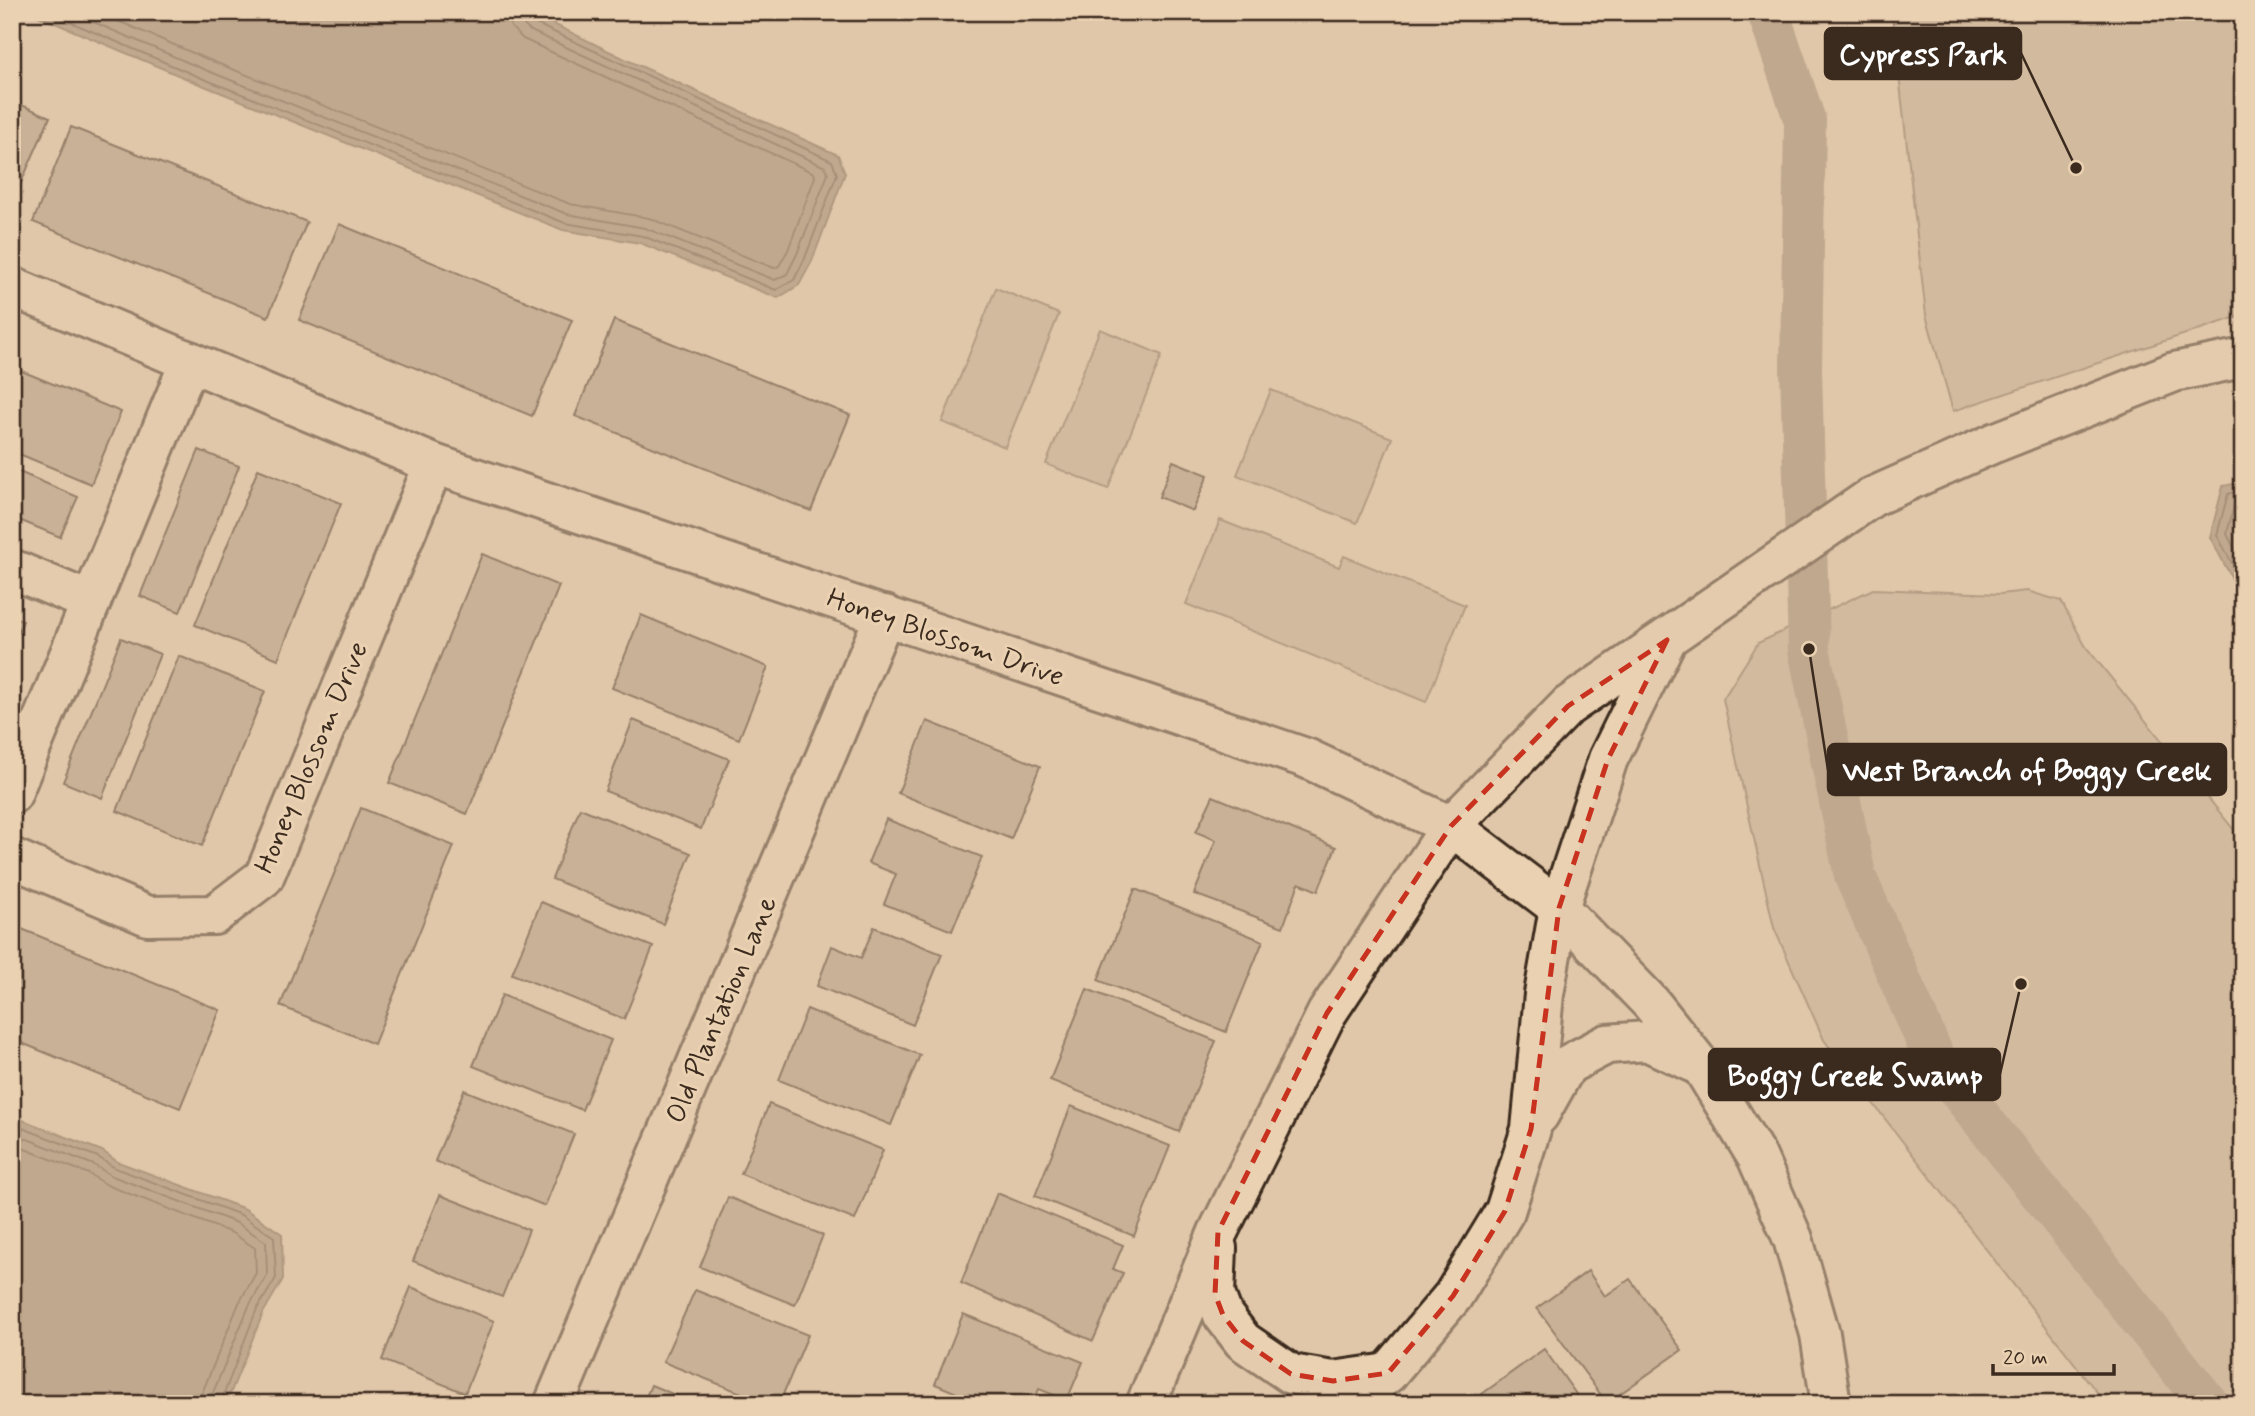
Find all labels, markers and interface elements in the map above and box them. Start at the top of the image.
callout: Cypress Park [1825,28,2021,79]
text: Cypress Park [1839,36,2007,75]
street label: Honey Blossom Drive [822,580,1069,696]
street label: Honey Blossom Drive [247,636,378,880]
callout: West Branch of Boggy Creek [1828,744,2226,795]
text: West Branch of Boggy Creek [1841,752,2212,794]
street label: Old Plantation Lane [658,891,787,1129]
callout: Boggy Creek Swamp [1709,1049,2000,1100]
text: Boggy Creek Swamp [1727,1057,1983,1100]
scale bar [1993,1332,2113,1376]
text: 20 m [2003,1344,2048,1372]

